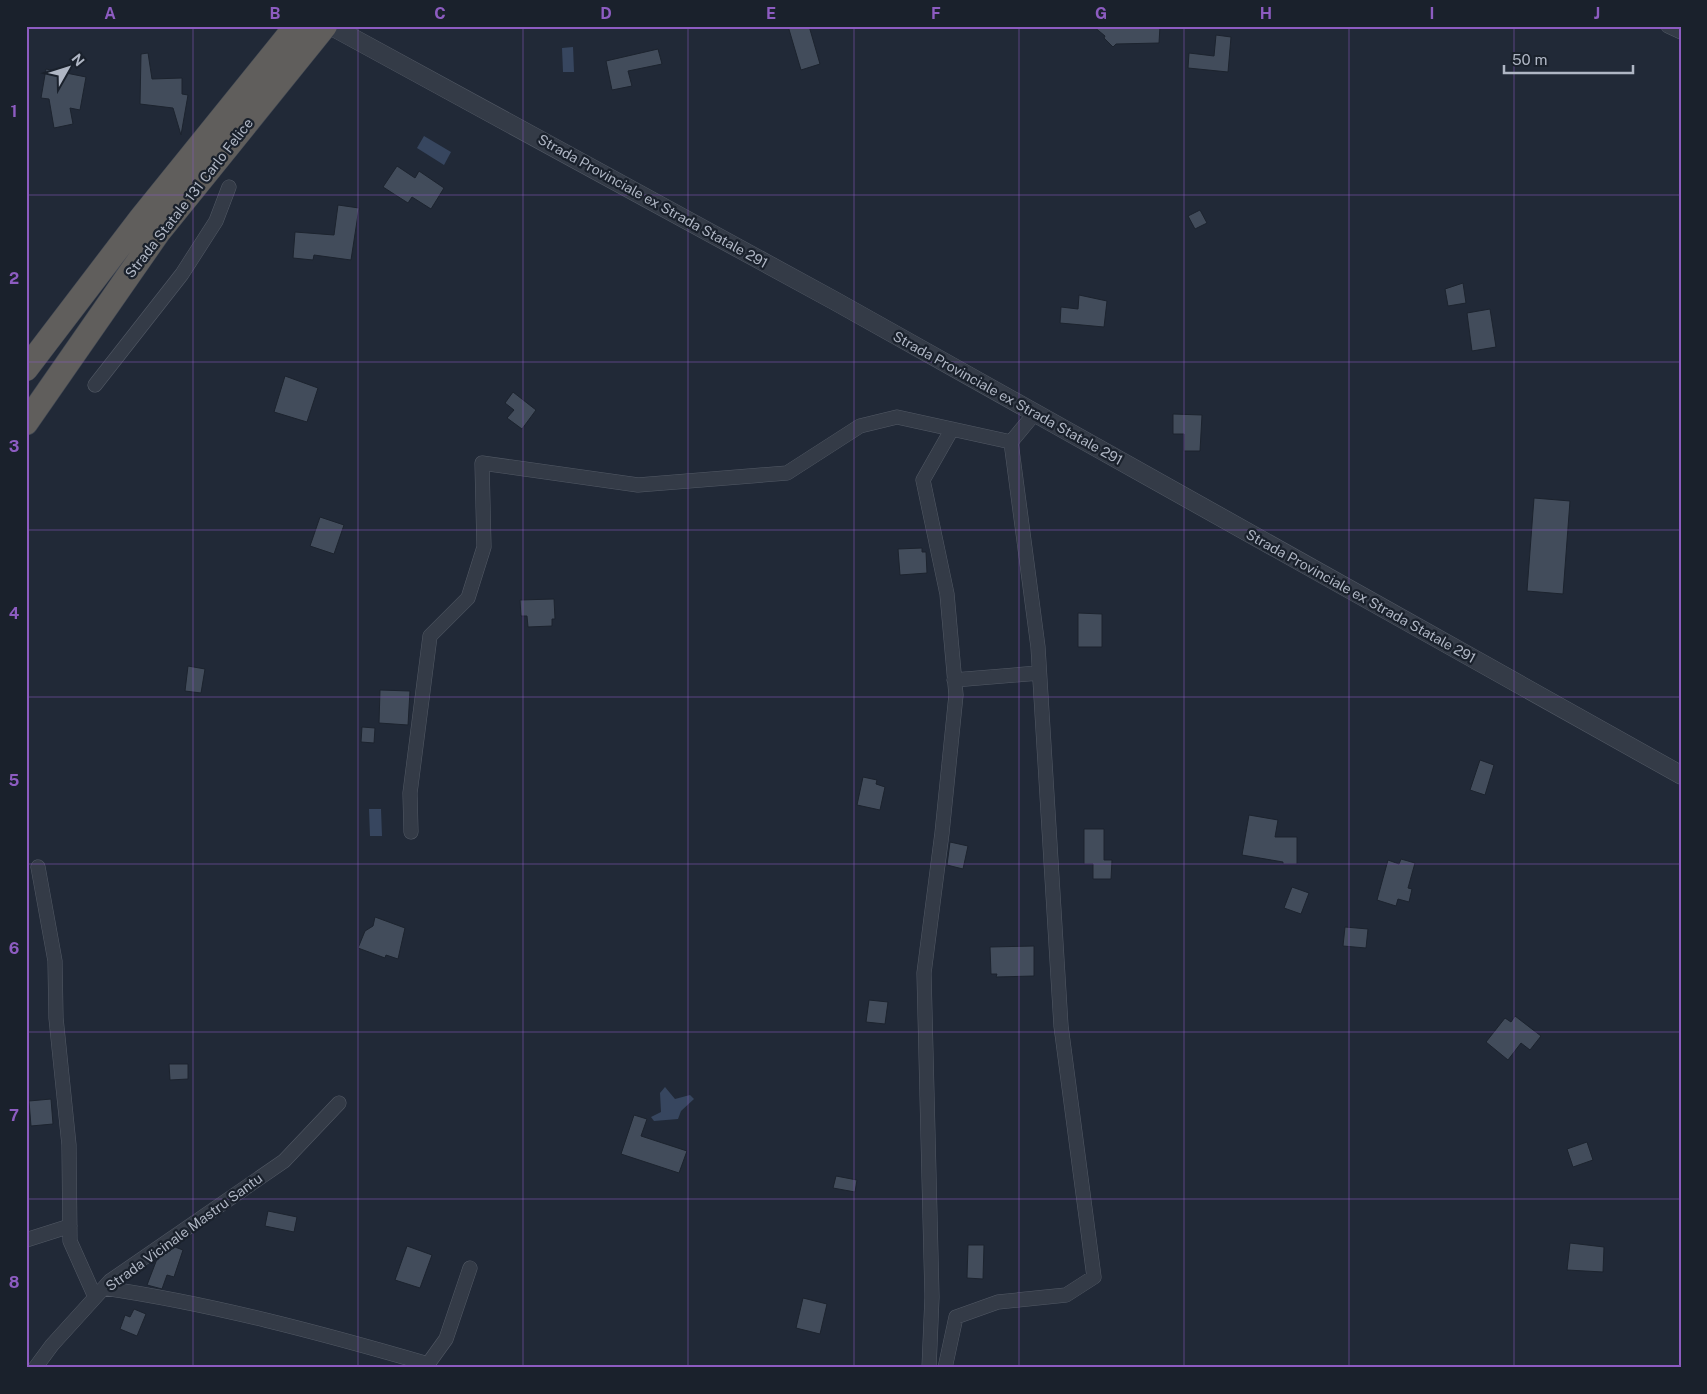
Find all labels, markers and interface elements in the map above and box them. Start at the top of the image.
text: A [104,4,116,23]
text: B [270,4,281,23]
text: C [434,4,446,23]
text: D [600,4,612,23]
text: E [766,4,776,23]
text: F [931,4,941,23]
text: G [1095,4,1107,23]
text: H [1260,4,1272,23]
text: I [1430,4,1434,23]
text: J [1594,4,1600,23]
north arrow [42,42,92,92]
scale bar [1504,42,1633,74]
text: N [68,51,88,69]
text: 50 m [1512,51,1547,68]
text: 1 [11,102,17,121]
street label: Strada Statale 131 Carlo Felice [122,115,256,281]
street label: Strada Provinciale ex Strada Statale 291 [535,131,771,271]
text: 2 [9,269,19,288]
street label: Strada Provinciale ex Strada Statale 291 [890,328,1126,468]
text: 3 [9,437,19,456]
street label: Strada Provinciale ex Strada Statale 291 [1243,526,1479,666]
text: 4 [9,604,20,623]
text: 5 [9,771,20,790]
text: 6 [9,939,19,958]
text: 7 [9,1106,19,1125]
street label: Strada Vicinale Mastru Santu [103,1170,265,1294]
text: 8 [9,1273,20,1292]

